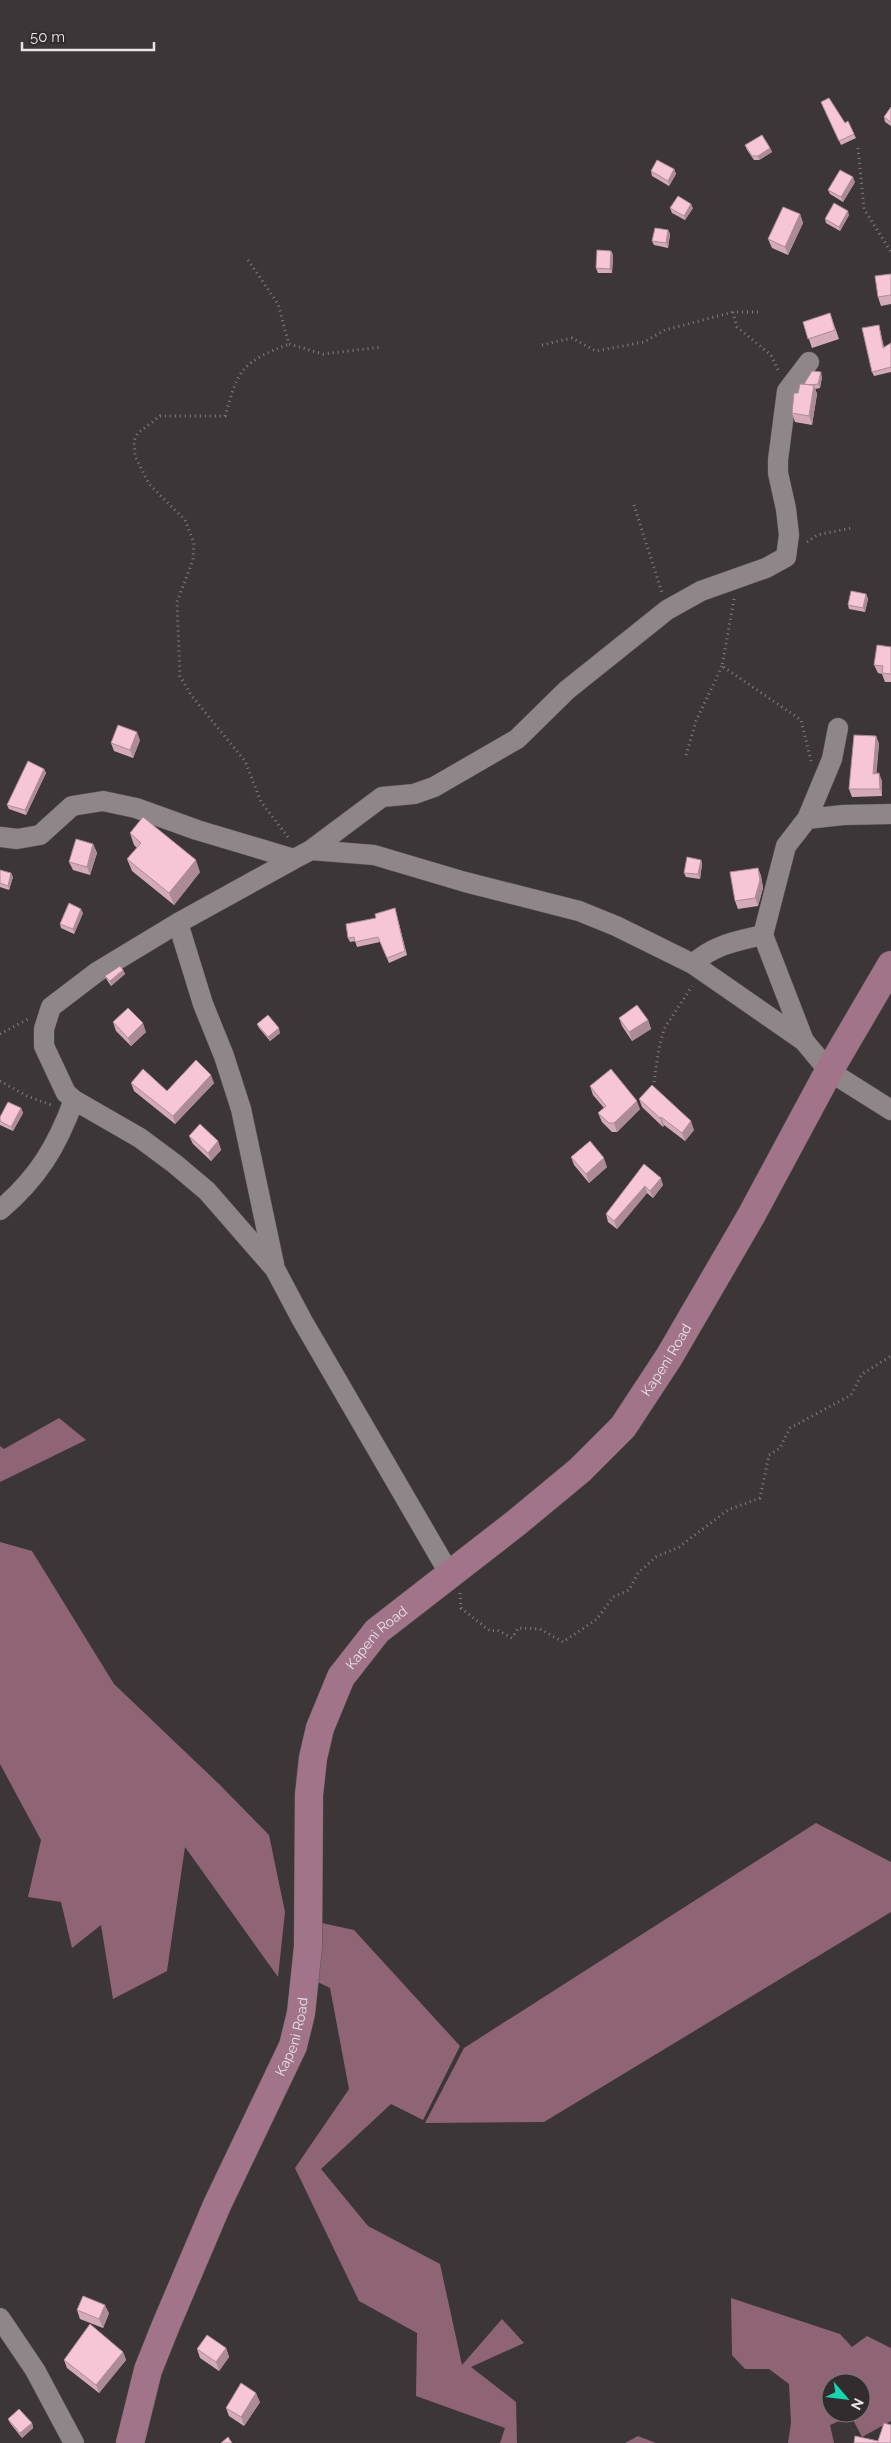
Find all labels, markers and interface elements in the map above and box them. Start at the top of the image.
scale bar [22,20,155,52]
text: 50 m [30,28,65,46]
street label: Kapeni Road [638,1321,695,1399]
street label: Kapeni Road [342,1603,410,1672]
street label: Kapeni Road [272,1996,311,2079]
north arrow [821,2373,871,2423]
text: N [848,2396,867,2413]

